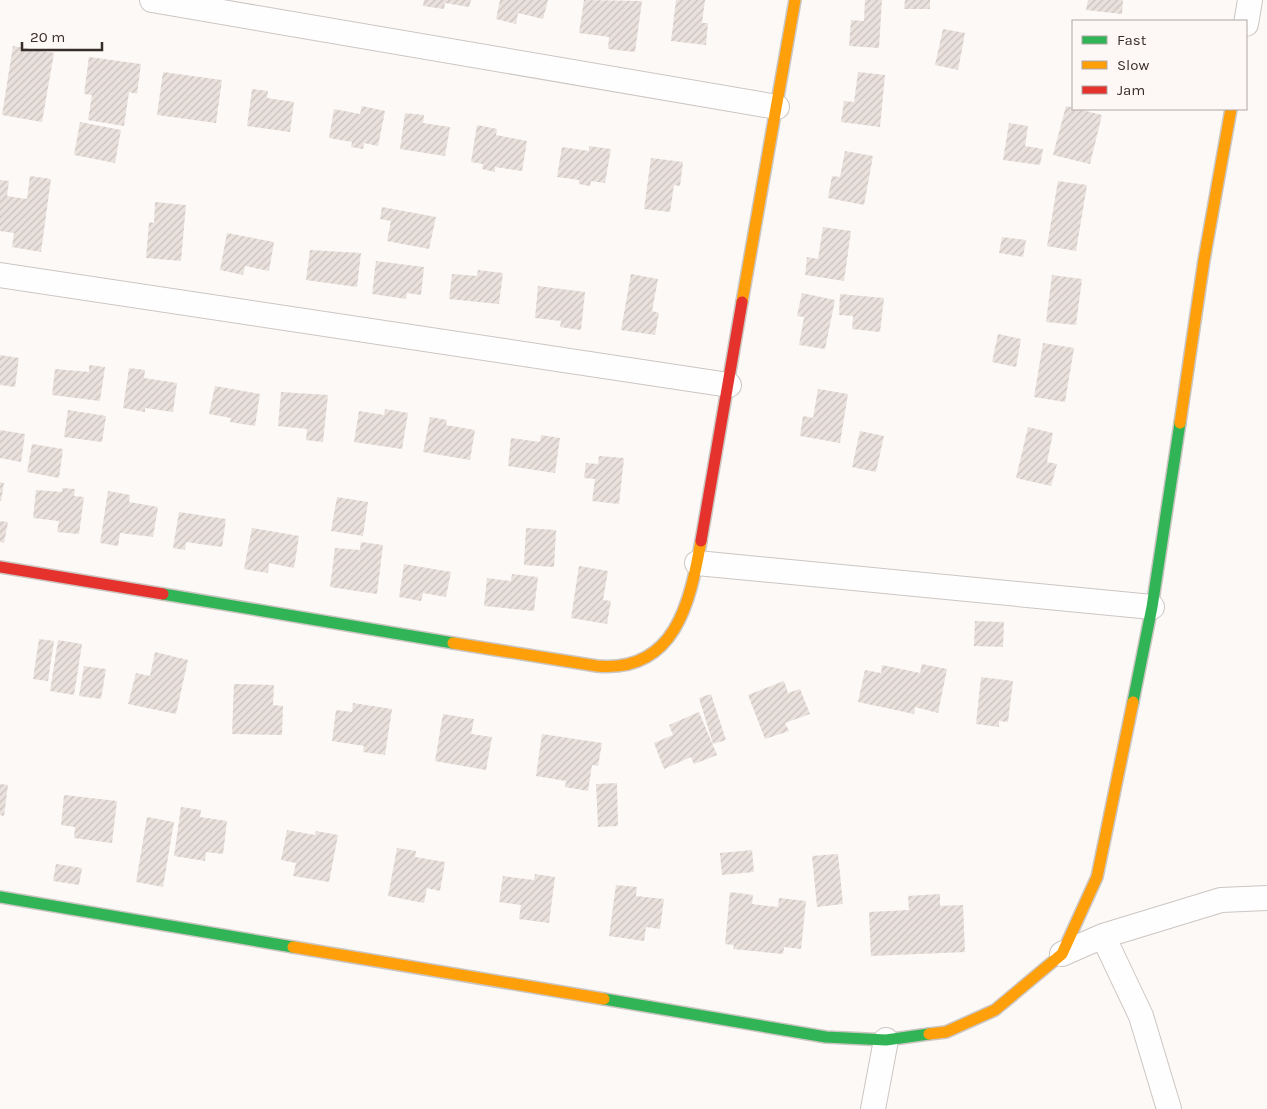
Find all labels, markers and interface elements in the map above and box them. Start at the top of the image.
scale bar [22,20,102,52]
legend [1072,20,1247,110]
text: 20 m [30,28,65,46]
text: Fast [1117,31,1147,49]
text: Slow [1117,56,1149,74]
text: Jam [1117,81,1145,99]

